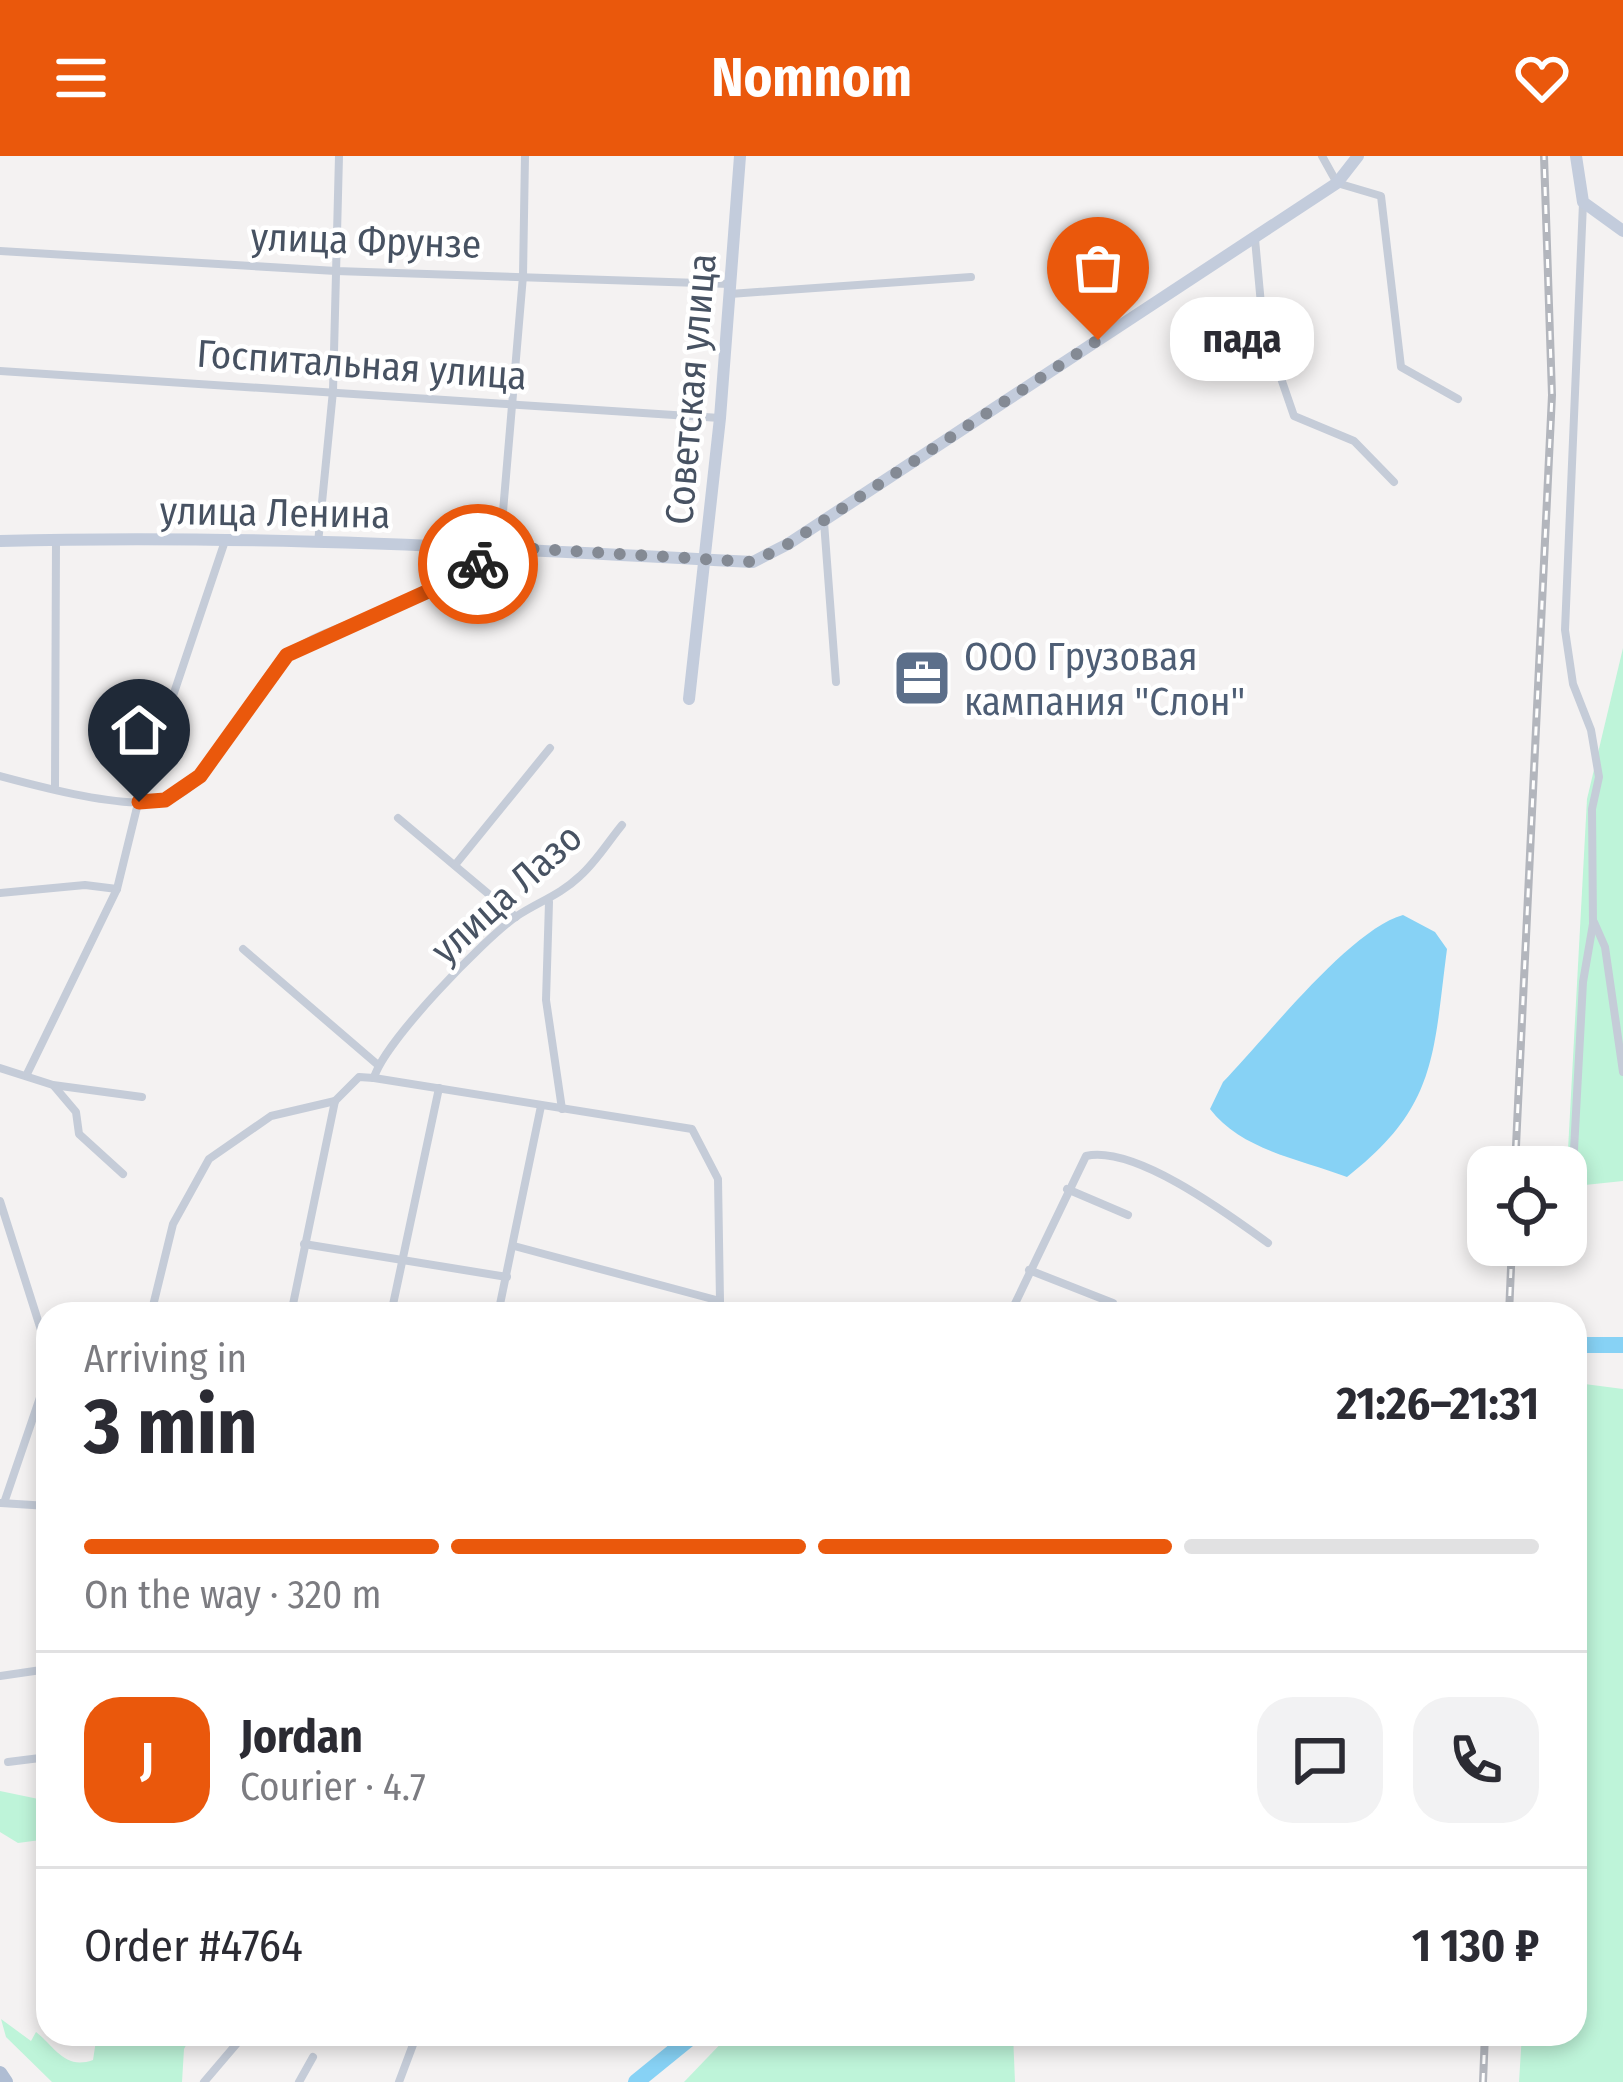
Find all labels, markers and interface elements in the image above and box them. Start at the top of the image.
icon: menu [48,45,114,111]
icon: heart [1509,45,1575,111]
text: Nomnom [711,46,912,110]
street label: улица Фрунзе [250,214,482,268]
pin [1047,217,1149,340]
icon: bag [1065,235,1131,301]
street label: Советская улица [656,252,726,527]
callout: пада [1170,298,1314,382]
text: пада [1202,316,1282,362]
street label: Госпитальная улица [195,331,528,399]
street label: улица Ленина [159,488,391,538]
courier [418,504,538,624]
icon: bike [445,531,511,597]
place label: ООО Грузовая кампания "Слон" [964,634,1245,725]
office icon: ООО Грузовая кампания "Слон" [891,647,953,709]
pin [88,679,190,802]
icon: home [106,697,172,763]
street label: улица Лазо [422,814,591,973]
map controls [1467,1146,1587,1266]
button: locate [1467,1146,1587,1266]
text: Arriving in [84,1336,247,1382]
text: 21:26–21:31 [1336,1377,1539,1431]
text: 3 min [84,1380,258,1474]
text: On the way · 320 m [84,1572,381,1618]
button: chat [1257,1697,1383,1823]
button: phone [1413,1697,1539,1823]
text: Jordan [240,1710,363,1764]
text: J [140,1733,154,1787]
text: Courier · 4.7 [240,1764,426,1810]
text: Order #4764 [84,1919,303,1973]
text: 1 130 ₽ [1412,1919,1539,1973]

